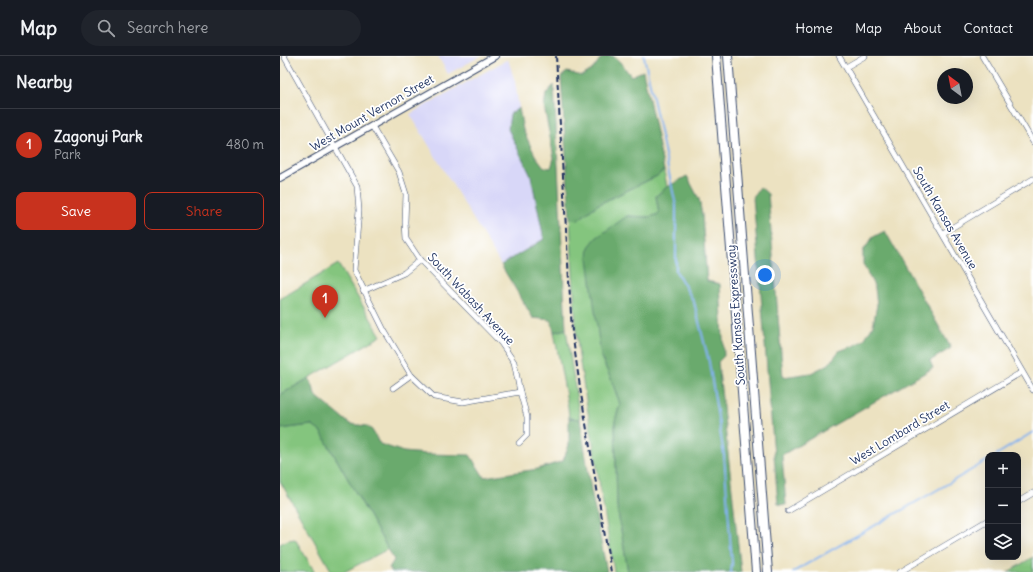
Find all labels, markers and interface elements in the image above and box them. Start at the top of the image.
search box [81,10,361,46]
text: Map [20,16,57,40]
icon: search [95,17,117,39]
text: Search here [127,18,208,37]
text: Home [795,19,833,37]
text: Map [855,19,882,37]
text: About [904,19,942,37]
text: Contact [964,19,1013,37]
north arrow [937,68,973,104]
text: Nearby [16,71,72,93]
street label: West Mount Vernon Street [307,71,436,154]
text: Zagonyi Park [54,127,143,146]
text: 1 [26,136,32,153]
text: 480 m [226,136,264,153]
text: Park [54,146,81,163]
street label: South Kansas Avenue [910,164,981,272]
button: Save [16,192,136,230]
button: Share [144,192,264,230]
street label: South Kansas Expressway [723,244,748,386]
street label: South Wabash Avenue [425,249,518,348]
your location [755,265,775,285]
pin: 1 [312,285,338,318]
street label: West Lombard Street [847,397,952,468]
map controls [985,452,1021,560]
button: + [985,452,1021,488]
button: − [985,488,1021,524]
button: layers [985,524,1021,560]

